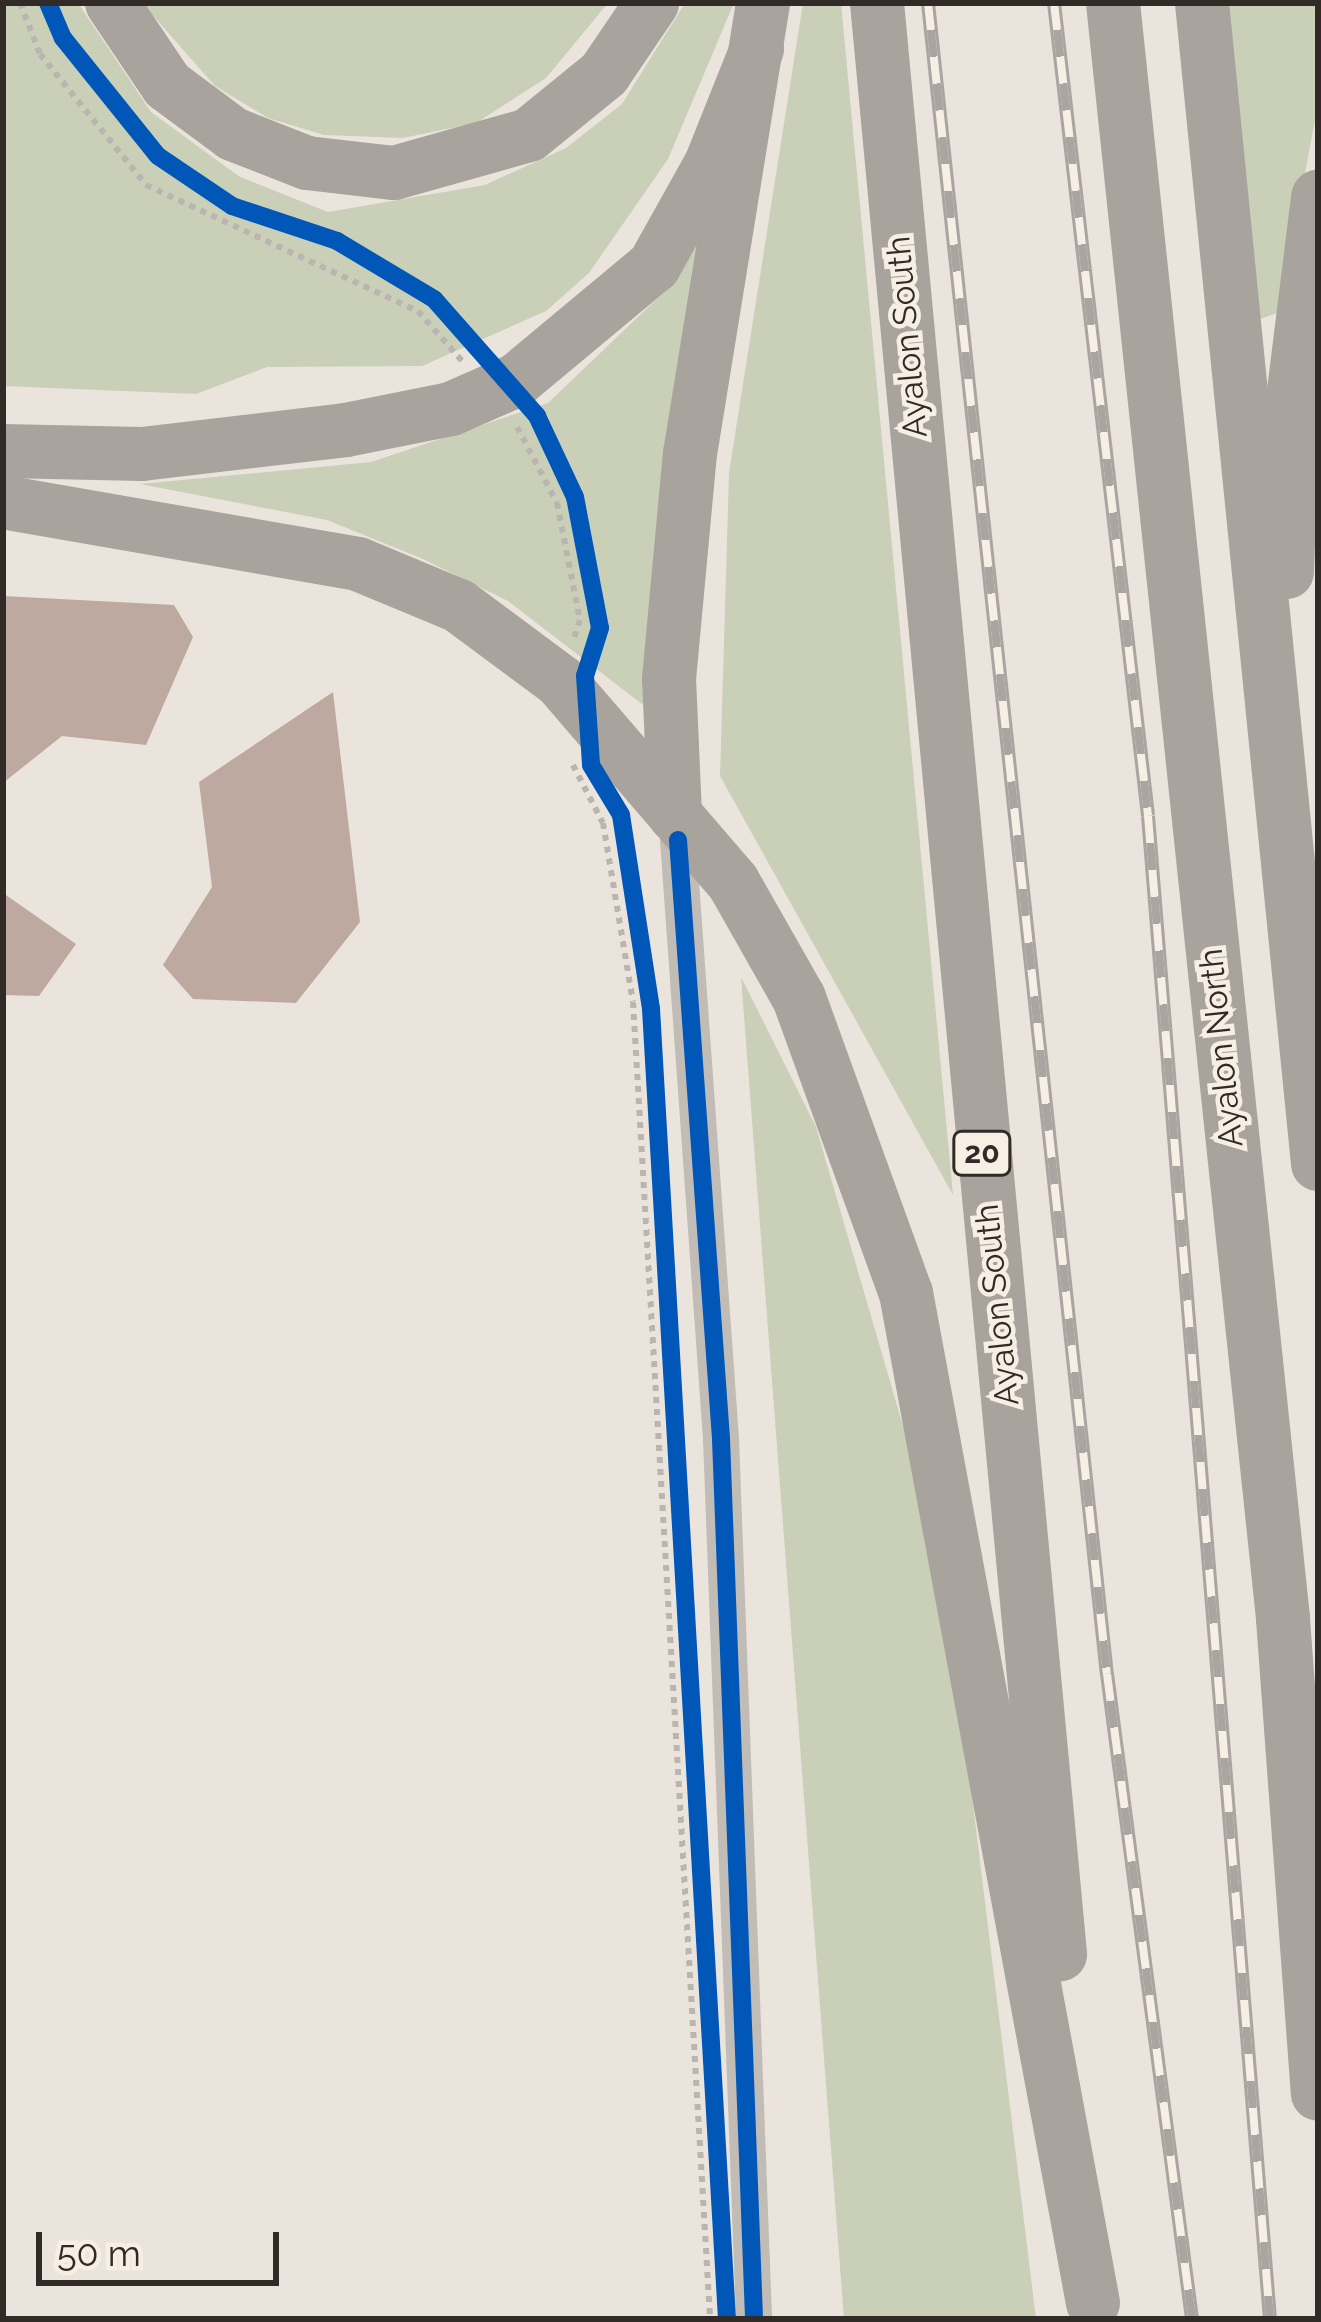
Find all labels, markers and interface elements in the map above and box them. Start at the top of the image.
street label: Ayalon South [878,234,936,440]
street label: Ayalon North [1191,947,1251,1149]
road number: 20 [952,1129,1012,1177]
street label: Ayalon South [967,1202,1027,1408]
scale bar [42,2208,285,2282]
text: 50 m [57,2232,141,2274]

